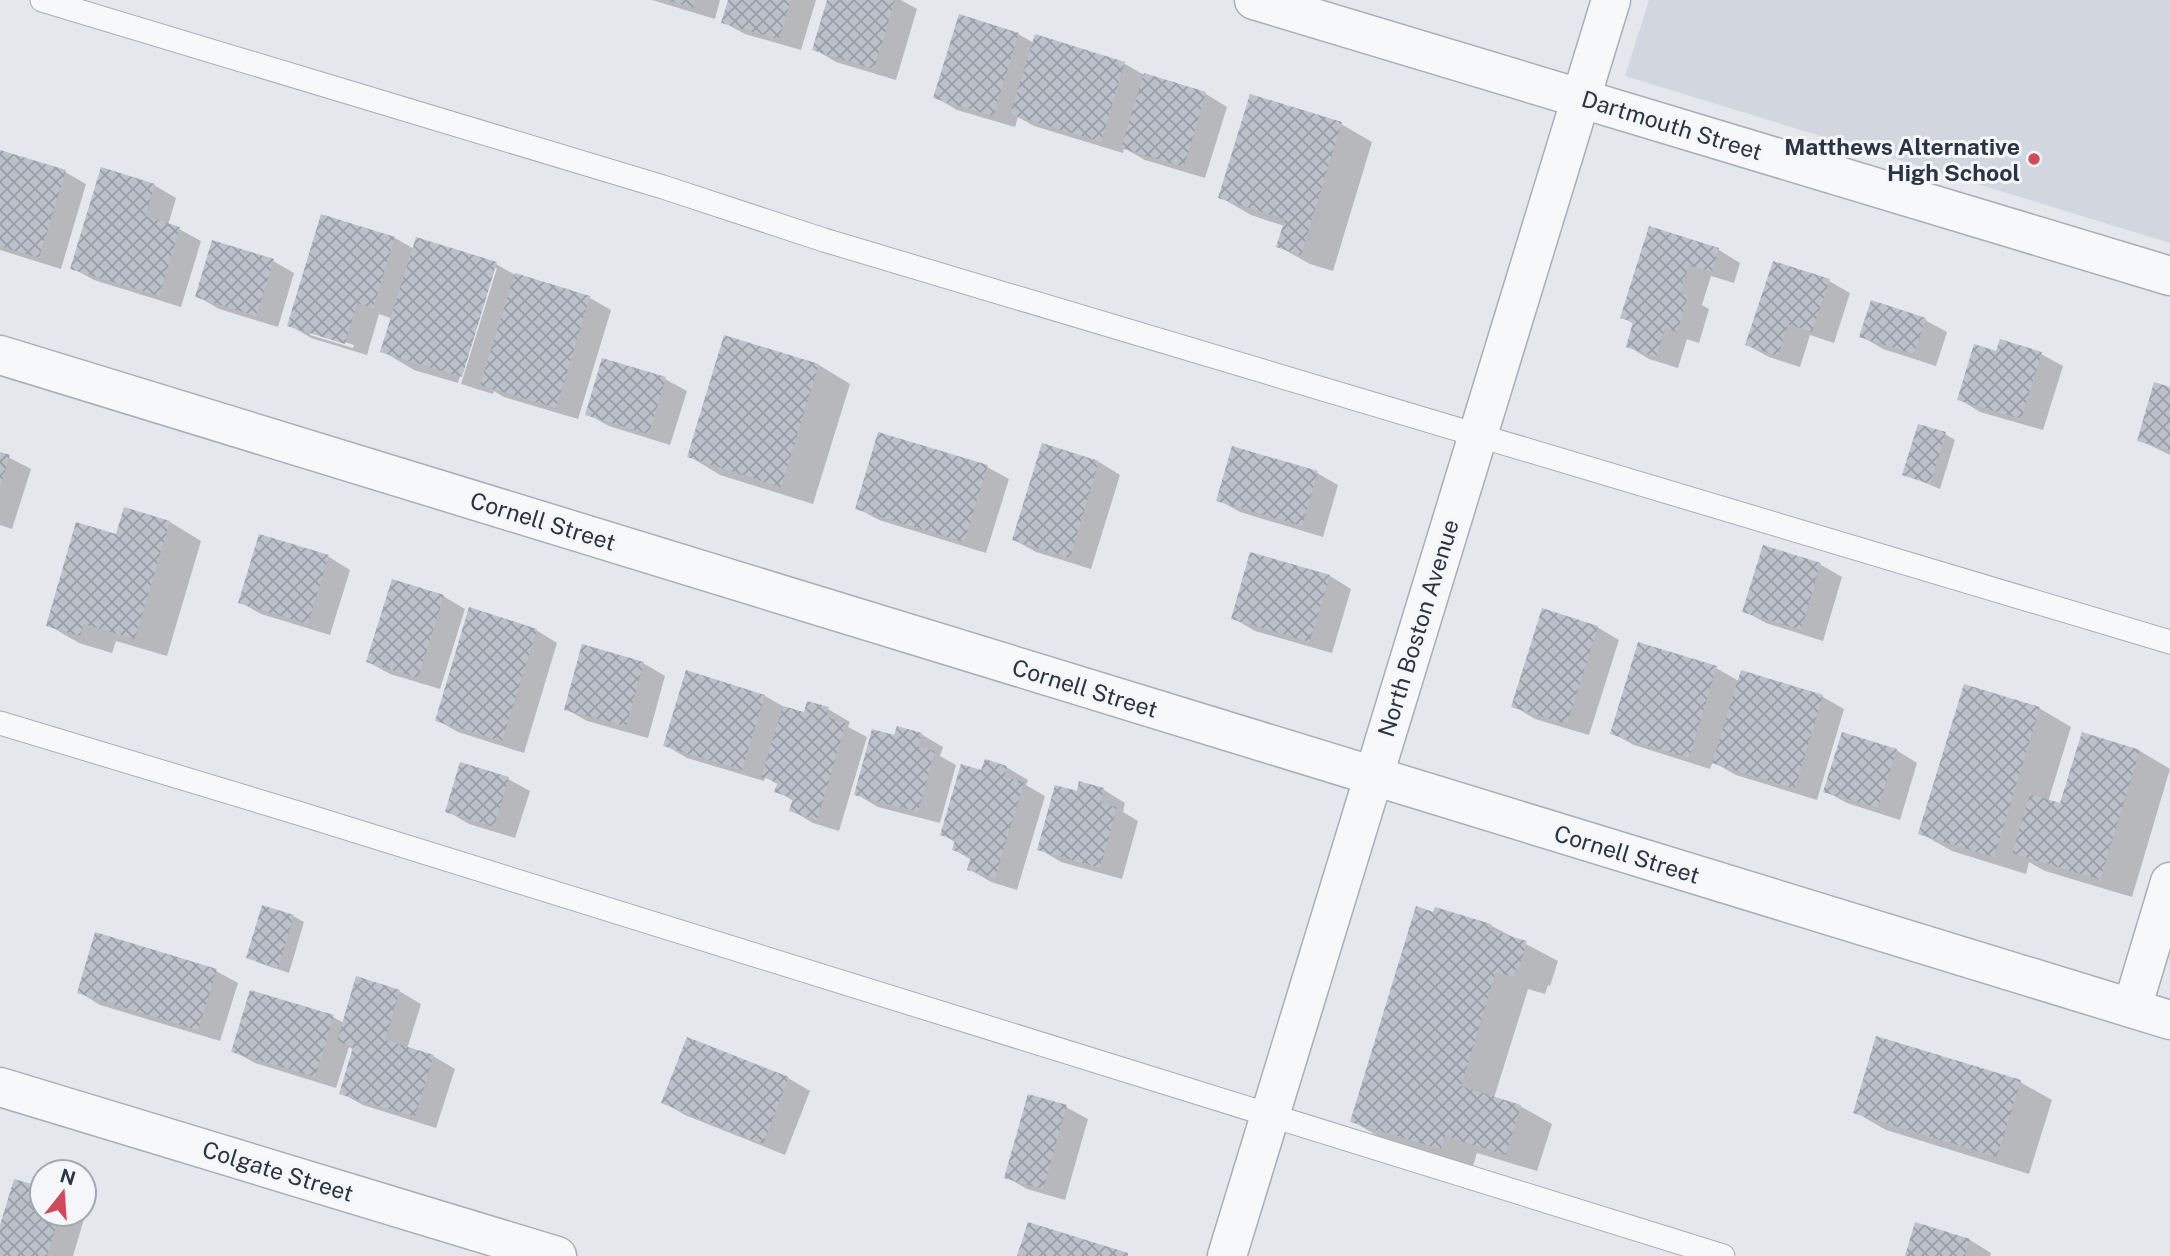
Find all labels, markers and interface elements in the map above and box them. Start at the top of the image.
street label: Dartmouth Street [1578,85,1766,165]
place label: Matthews Alternative High School [1784,133,2020,186]
marker: Matthews Alternative High School [2026,151,2042,167]
street label: Cornell Street [467,486,619,556]
street label: North Boston Avenue [1372,516,1464,740]
street label: Cornell Street [1009,653,1161,723]
street label: Cornell Street [1551,819,1703,889]
street label: Colgate Street [199,1135,357,1207]
north arrow [28,1158,98,1228]
text: N [58,1164,78,1189]

